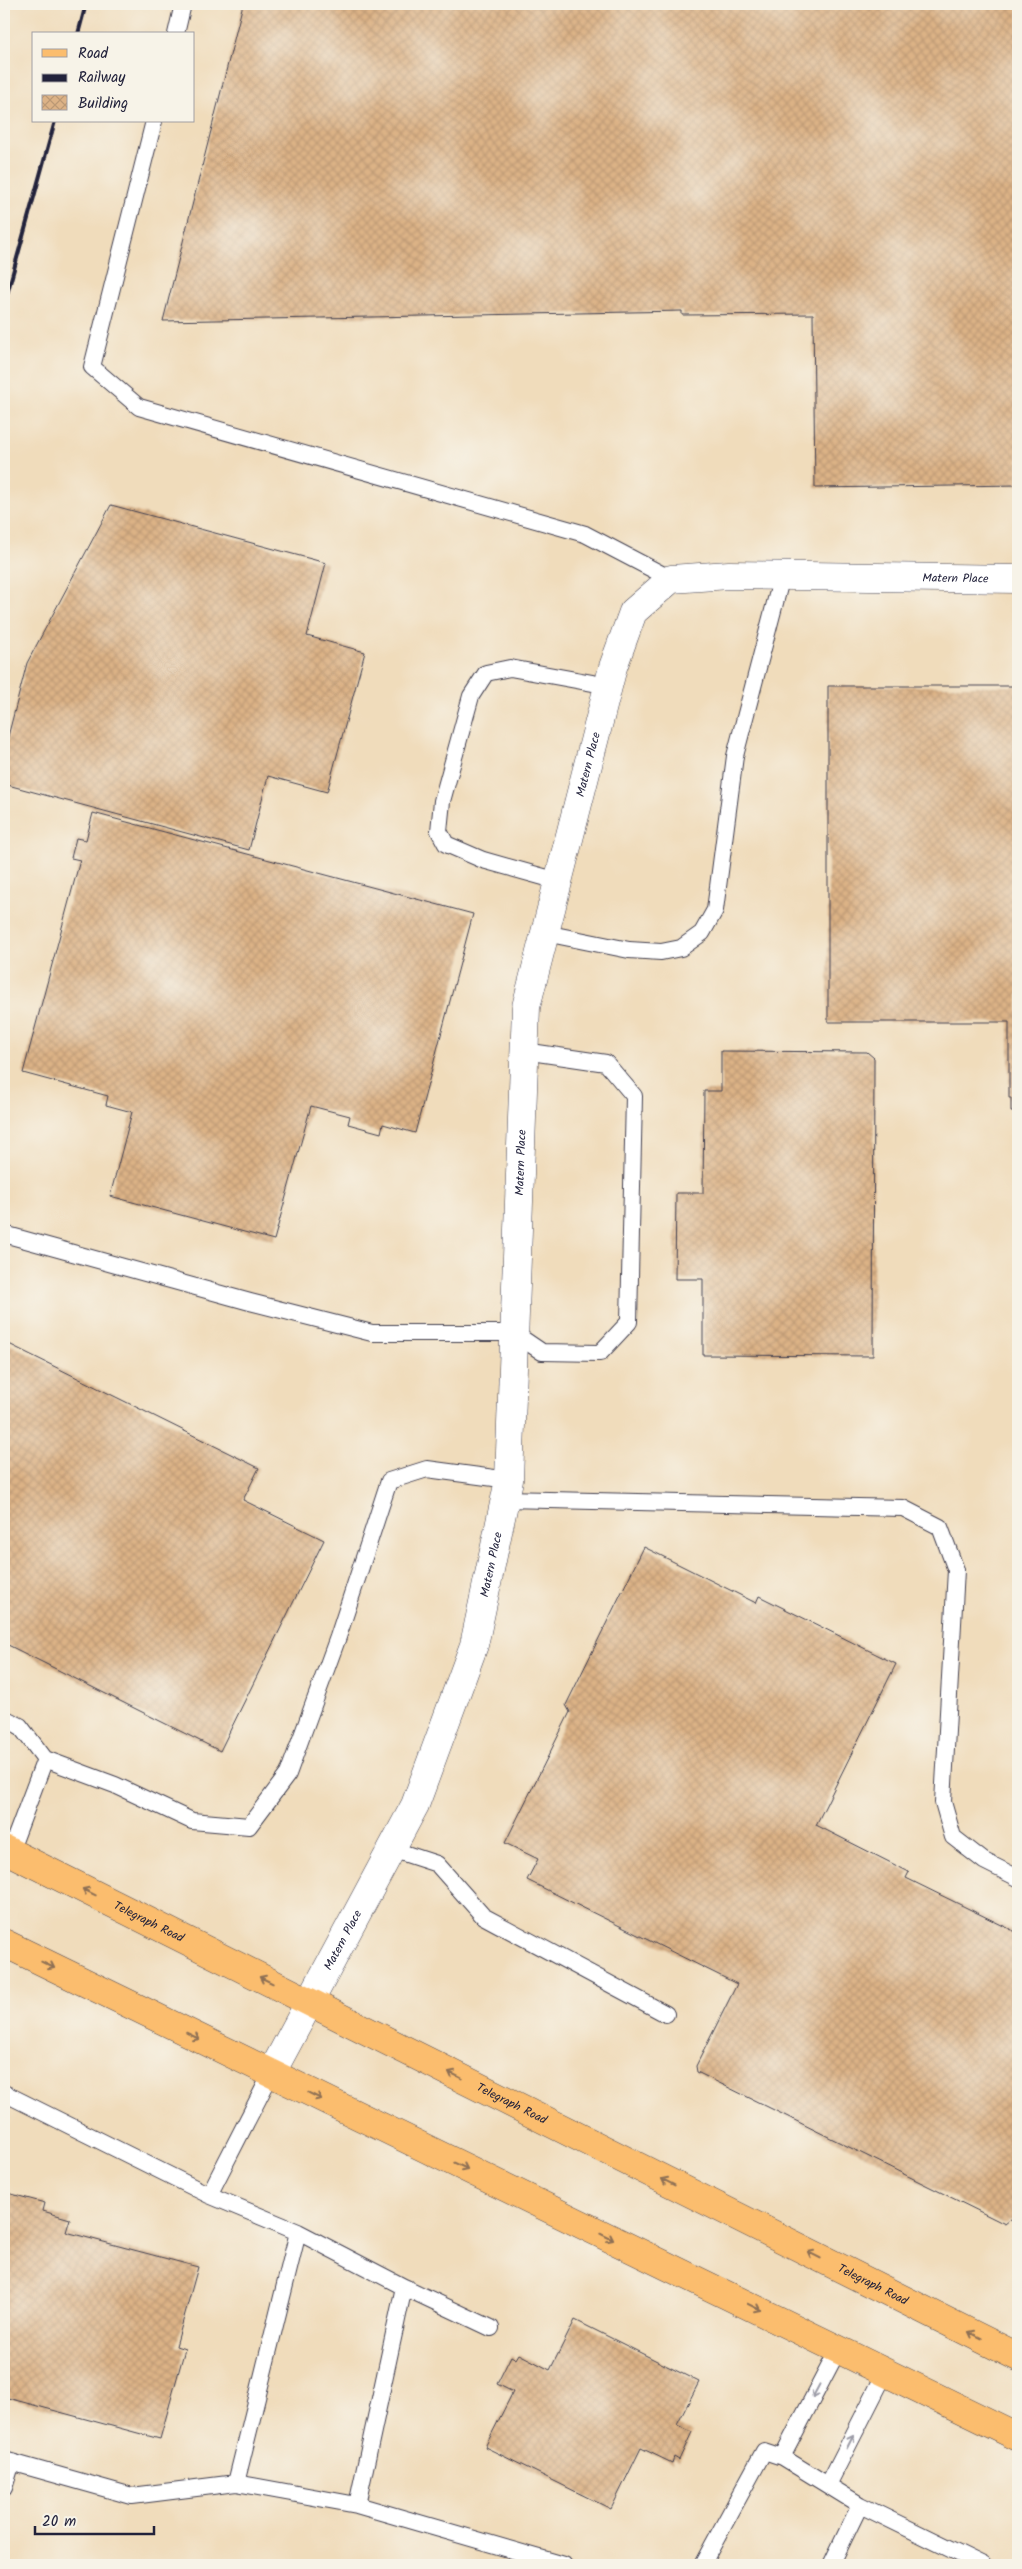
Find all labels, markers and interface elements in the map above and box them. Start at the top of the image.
legend [32,32,195,122]
text: Road [78,42,109,66]
text: Railway [78,66,126,90]
text: Building [78,92,128,116]
street label: Matern Place [922,568,989,588]
street label: Matern Place [571,729,606,799]
street label: Matern Place [510,1128,531,1196]
street label: Matern Place [475,1529,507,1599]
one-way arrow [82,1886,97,1896]
street label: Telegraph Road [110,1896,188,1948]
street label: Matern Place [319,1906,367,1974]
one-way arrow [40,1960,55,1970]
one-way arrow [259,1975,274,1984]
one-way arrow [186,2032,201,2042]
one-way arrow [448,2070,463,2080]
street label: Telegraph Road [473,2078,551,2130]
one-way arrow [307,2091,322,2101]
one-way arrow [453,2162,468,2171]
one-way arrow [661,2177,676,2186]
one-way arrow [599,2232,614,2242]
one-way arrow [806,2250,821,2260]
street label: Telegraph Road [835,2259,912,2310]
one-way arrow [746,2303,761,2312]
one-way arrow [967,2330,982,2340]
one-way arrow [811,2384,821,2399]
one-way arrow [846,2434,856,2449]
scale bar [35,2504,154,2536]
text: 20 m [42,2510,76,2534]

